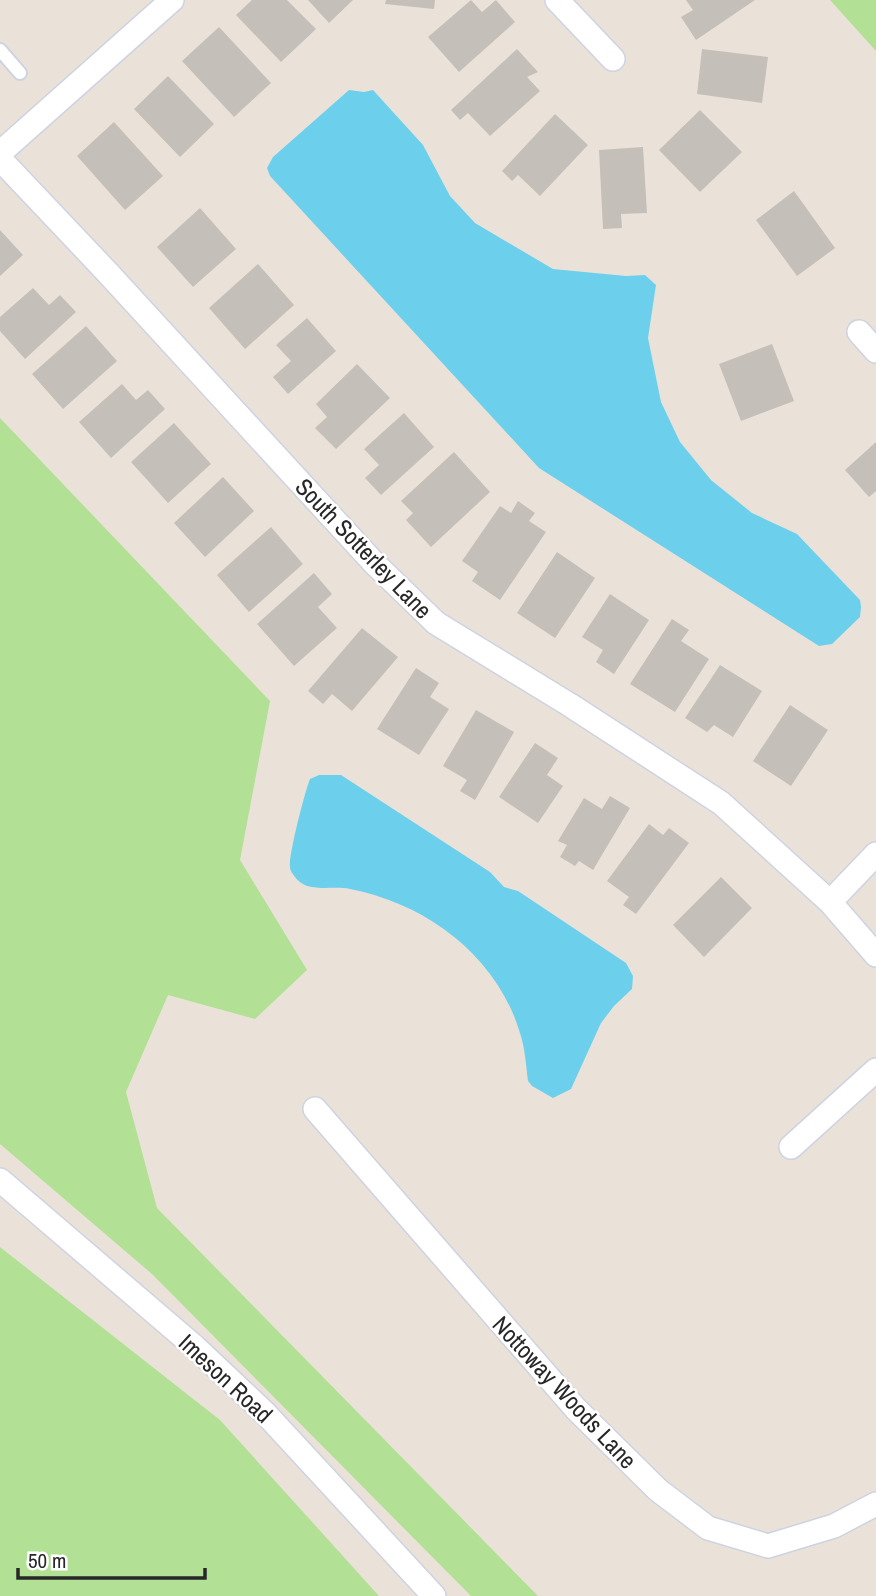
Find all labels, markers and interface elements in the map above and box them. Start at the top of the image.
street label: South Sotterley Lane [289,471,439,625]
street label: Nottoway Woods Lane [486,1309,644,1475]
street label: Imeson Road [172,1326,280,1430]
scale bar [18,1536,205,1580]
text: 50 m [28,1546,66,1575]

